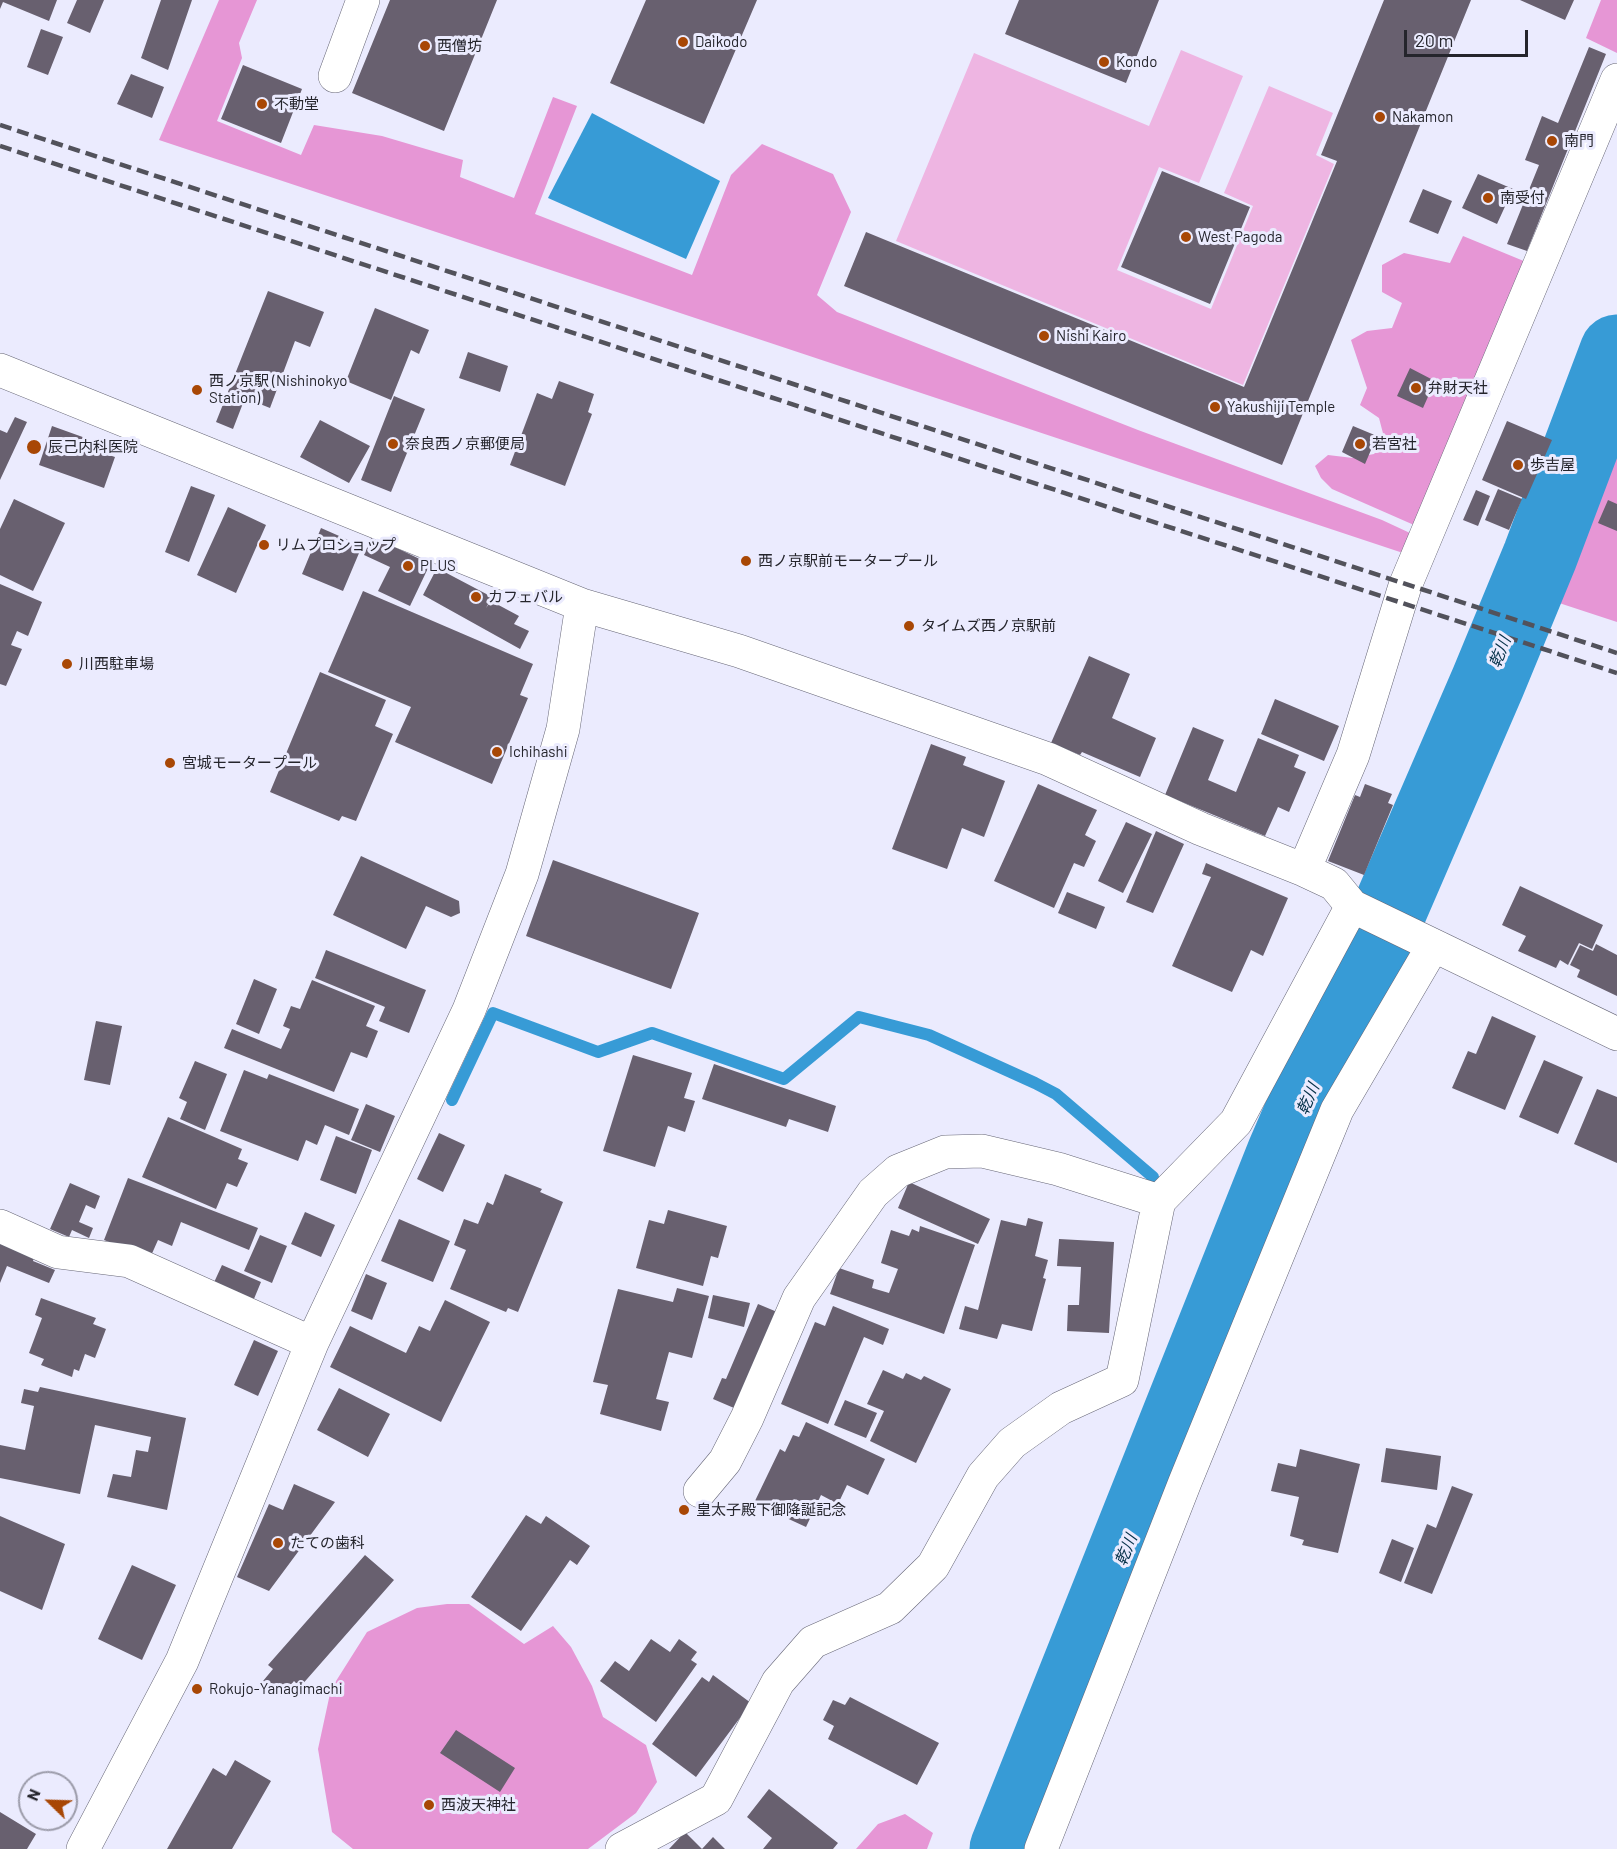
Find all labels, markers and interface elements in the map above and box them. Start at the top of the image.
scale bar [1407,18,1532,56]
text: 20 m [1415,29,1453,51]
place label: Daikodo [695,33,747,51]
marker: Daikodo [676,35,690,49]
place label: 西僧坊 [437,37,482,55]
marker: 西僧坊 [418,39,432,53]
place label: Kondo [1116,53,1157,71]
marker: Kondo [1097,55,1111,69]
place label: 不動堂 [274,95,319,113]
marker: 不動堂 [255,97,269,111]
place label: Nakamon [1392,108,1453,126]
marker: Nakamon [1373,110,1387,124]
place label: 南門 [1564,132,1594,150]
marker: 南門 [1545,134,1559,148]
place label: 南受付 [1500,189,1545,207]
marker: 南受付 [1481,191,1495,205]
place label: West Pagoda [1198,228,1283,246]
marker: West Pagoda [1179,230,1193,244]
place label: Nishi Kairo [1056,327,1126,345]
marker: Nishi Kairo [1037,329,1051,343]
place label: 西ノ京駅 (Nishinokyo Station) [209,372,348,407]
place label: 弁財天社 [1428,379,1488,397]
marker: 弁財天社 [1409,381,1423,395]
marker: 西ノ京駅 (Nishinokyo Station) [190,383,204,397]
place label: Yakushiji Temple [1227,398,1335,416]
marker: Yakushiji Temple [1208,400,1222,414]
place label: 奈良西ノ京郵便局 [405,435,525,453]
place label: 若宮社 [1372,435,1417,453]
marker: 奈良西ノ京郵便局 [386,437,400,451]
marker: 若宮社 [1353,437,1367,451]
marker: 辰己内科医院 [25,438,43,456]
place label: 辰己内科医院 [48,438,138,456]
place label: 歩吉屋 [1530,456,1575,474]
marker: 歩吉屋 [1511,458,1525,472]
place label: リムプロショップ [276,536,396,554]
marker: リムプロショップ [257,538,271,552]
place label: 西ノ京駅前モータープール [758,552,938,570]
marker: 西ノ京駅前モータープール [739,554,753,568]
place label: PLUS [420,557,456,575]
marker: PLUS [401,559,415,573]
place label: カフェバル [488,588,563,606]
marker: カフェバル [469,590,483,604]
place label: タイムズ西ノ京駅前 [921,617,1056,635]
marker: タイムズ西ノ京駅前 [902,619,916,633]
water label: 乾川 [1485,634,1515,670]
place label: 川西駐車場 [79,655,154,673]
marker: 川西駐車場 [60,657,74,671]
place label: Ichihashi [509,743,567,761]
marker: Ichihashi [490,745,504,759]
place label: 宮城モータープール [182,754,317,772]
marker: 宮城モータープール [163,756,177,770]
water label: 乾川 [1293,1081,1323,1117]
place label: 皇太子殿下御降誕記念 [696,1501,846,1519]
marker: 皇太子殿下御降誕記念 [677,1503,691,1517]
water label: 乾川 [1111,1532,1141,1568]
place label: たての歯科 [290,1534,365,1552]
marker: たての歯科 [271,1536,285,1550]
place label: Rokujo-Yanagimachi [209,1680,342,1698]
marker: Rokujo-Yanagimachi [190,1682,204,1696]
north arrow [18,1771,78,1831]
text: N [22,1786,44,1803]
place label: 西波天神社 [441,1796,516,1814]
marker: 西波天神社 [422,1798,436,1812]

